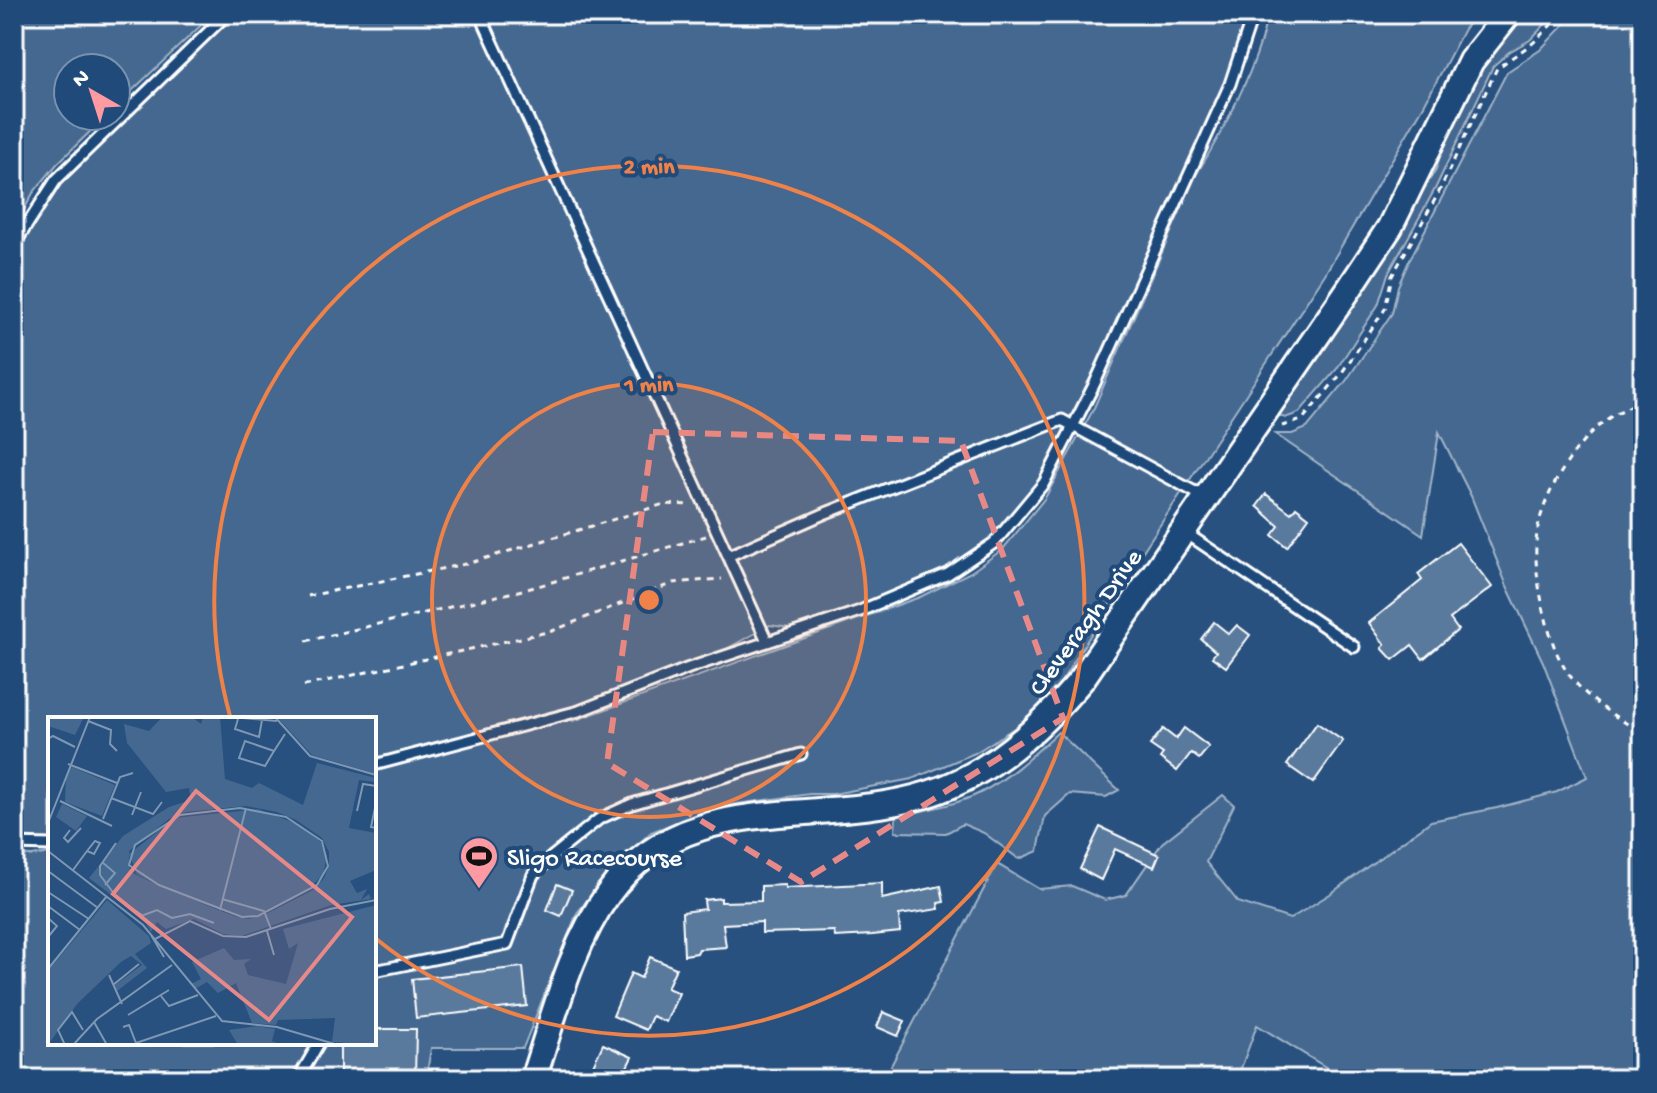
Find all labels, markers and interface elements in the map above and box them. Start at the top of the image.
north arrow [52,52,132,132]
text: N [68,65,96,94]
text: 2 min [623,154,675,183]
text: 1 min [623,372,674,401]
street label: Cleveragh Drive [1024,544,1151,703]
centre of rings [635,586,663,614]
inset map [48,717,376,1045]
sports icon: Sligo Racecourse [458,835,500,890]
place label: Sligo Racecourse [507,845,682,876]

